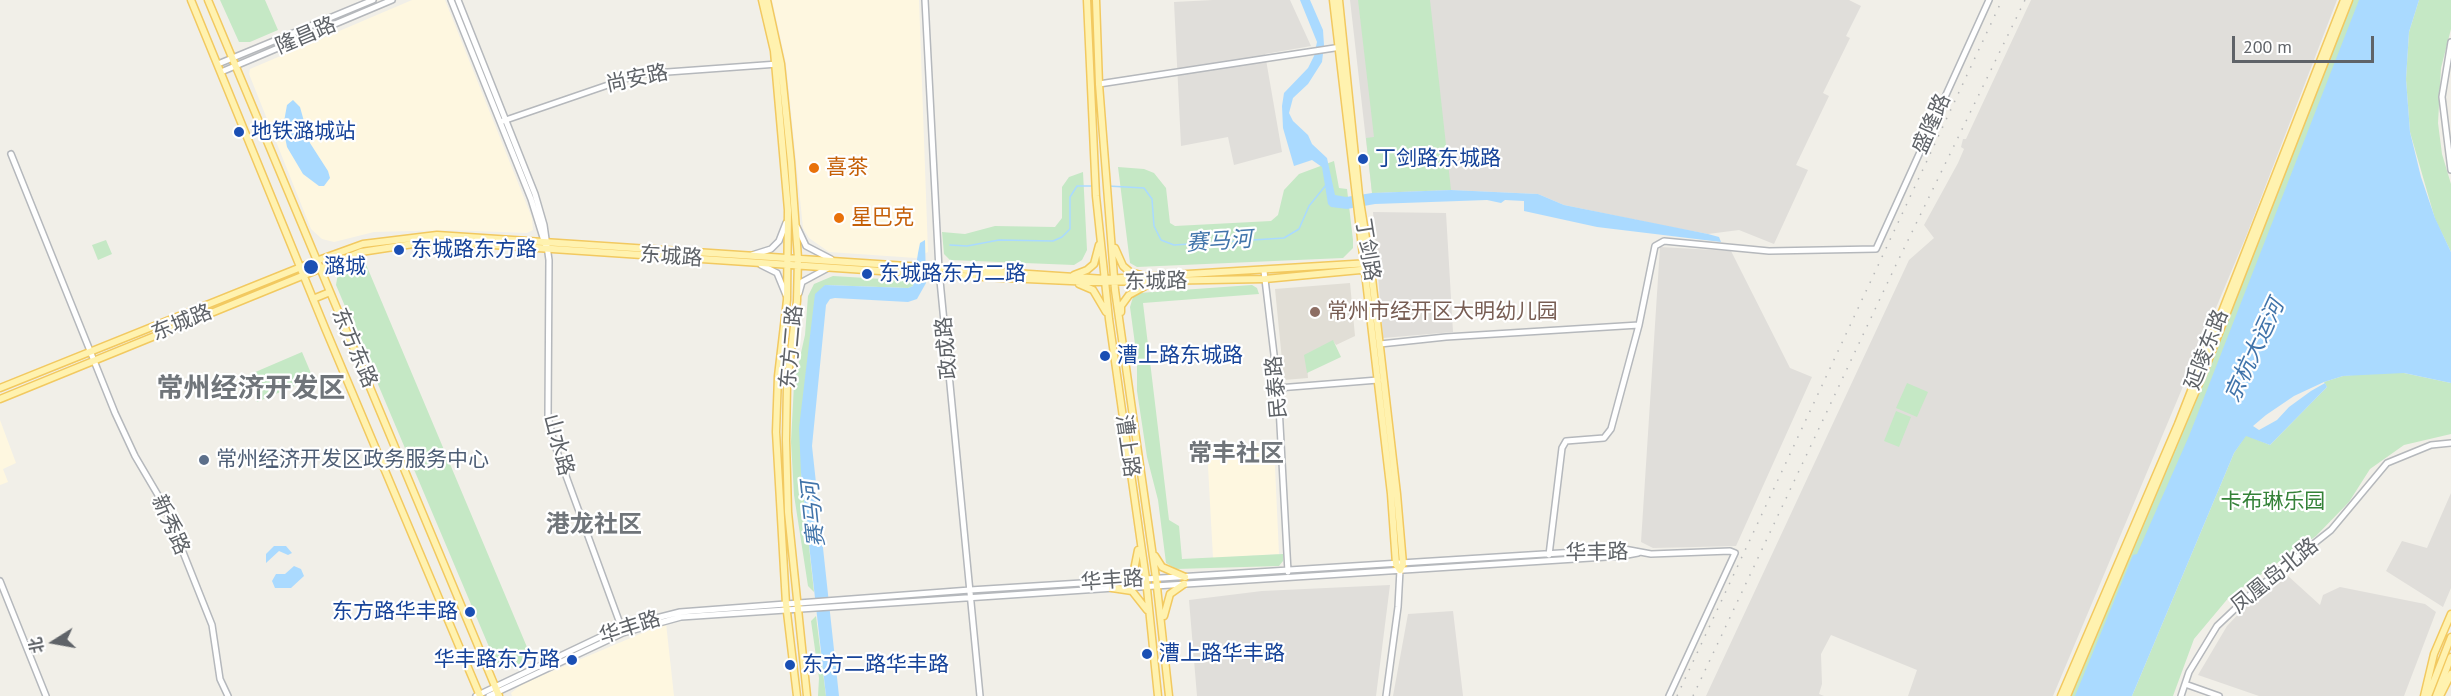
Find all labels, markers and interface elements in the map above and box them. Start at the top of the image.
street label: 隆昌路 [272,12,340,60]
scale bar [2235,24,2378,62]
text: 200 m [2243,35,2292,58]
street label: 尚安路 [604,60,670,98]
street label: 盛隆路 [1908,90,1956,158]
place label: 地铁潞城站 [251,119,356,145]
marker: 地铁潞城站 [232,125,246,139]
place label: 丁剑路东城路 [1375,146,1501,172]
marker: 丁剑路东城路 [1356,152,1370,166]
place label: 喜茶 [826,155,868,181]
marker: 喜茶 [807,161,821,175]
place label: 星巴克 [851,205,914,231]
marker: 星巴克 [832,211,846,225]
street label: 丁剑路 [1350,217,1384,283]
water label: 赛马河 [1185,227,1253,257]
place label: 东城路东方路 [411,237,537,263]
street label: 东城路 [639,242,703,272]
marker: 东城路东方路 [392,243,406,257]
place label: 潞城 [324,254,366,280]
marker: 潞城 [302,258,320,276]
place label: 东城路东方二路 [879,261,1026,287]
marker: 东城路东方二路 [860,267,874,281]
street label: 东城路 [1124,269,1188,295]
water label: 京杭大运河 [2220,296,2290,406]
place label: 常州市经开区大明幼儿园 [1327,299,1558,325]
street label: 东城路 [148,300,216,346]
street label: 东方东路 [326,304,382,392]
street label: 东方二路 [776,304,808,390]
marker: 常州市经开区大明幼儿园 [1308,305,1322,319]
street label: 延陵东路 [2180,306,2234,394]
street label: 政成路 [932,316,962,380]
place label: 漕上路东城路 [1117,343,1243,369]
marker: 漕上路东城路 [1098,349,1112,363]
street label: 民泰路 [1262,355,1292,419]
district label: 常州经济开发区 [157,373,345,405]
street label: 山水路 [538,411,578,479]
street label: 漕上路 [1110,413,1144,479]
district label: 常丰社区 [1188,440,1284,468]
place label: 常州经济开发区政务服务中心 [216,447,489,473]
marker: 常州经济开发区政务服务中心 [197,453,211,467]
water label: 赛马河 [797,480,831,548]
park label: 卡布琳乐园 [2221,489,2325,515]
street label: 新秀路 [146,491,194,559]
district label: 港龙社区 [546,511,642,539]
street label: 凤凰岛北路 [2226,533,2324,619]
street label: 华丰路 [1565,540,1629,566]
street label: 华丰路 [1080,566,1144,596]
place label: 东方路华丰路 [332,599,458,625]
marker: 东方路华丰路 [463,605,477,619]
street label: 华丰路 [596,606,664,650]
north arrow [24,612,84,672]
text: 北 [25,636,48,655]
place label: 漕上路华丰路 [1159,641,1285,667]
place label: 华丰路东方路 [434,647,560,673]
marker: 漕上路华丰路 [1140,647,1154,661]
place label: 东方二路华丰路 [802,652,949,678]
marker: 华丰路东方路 [565,653,579,667]
marker: 东方二路华丰路 [783,658,797,672]

